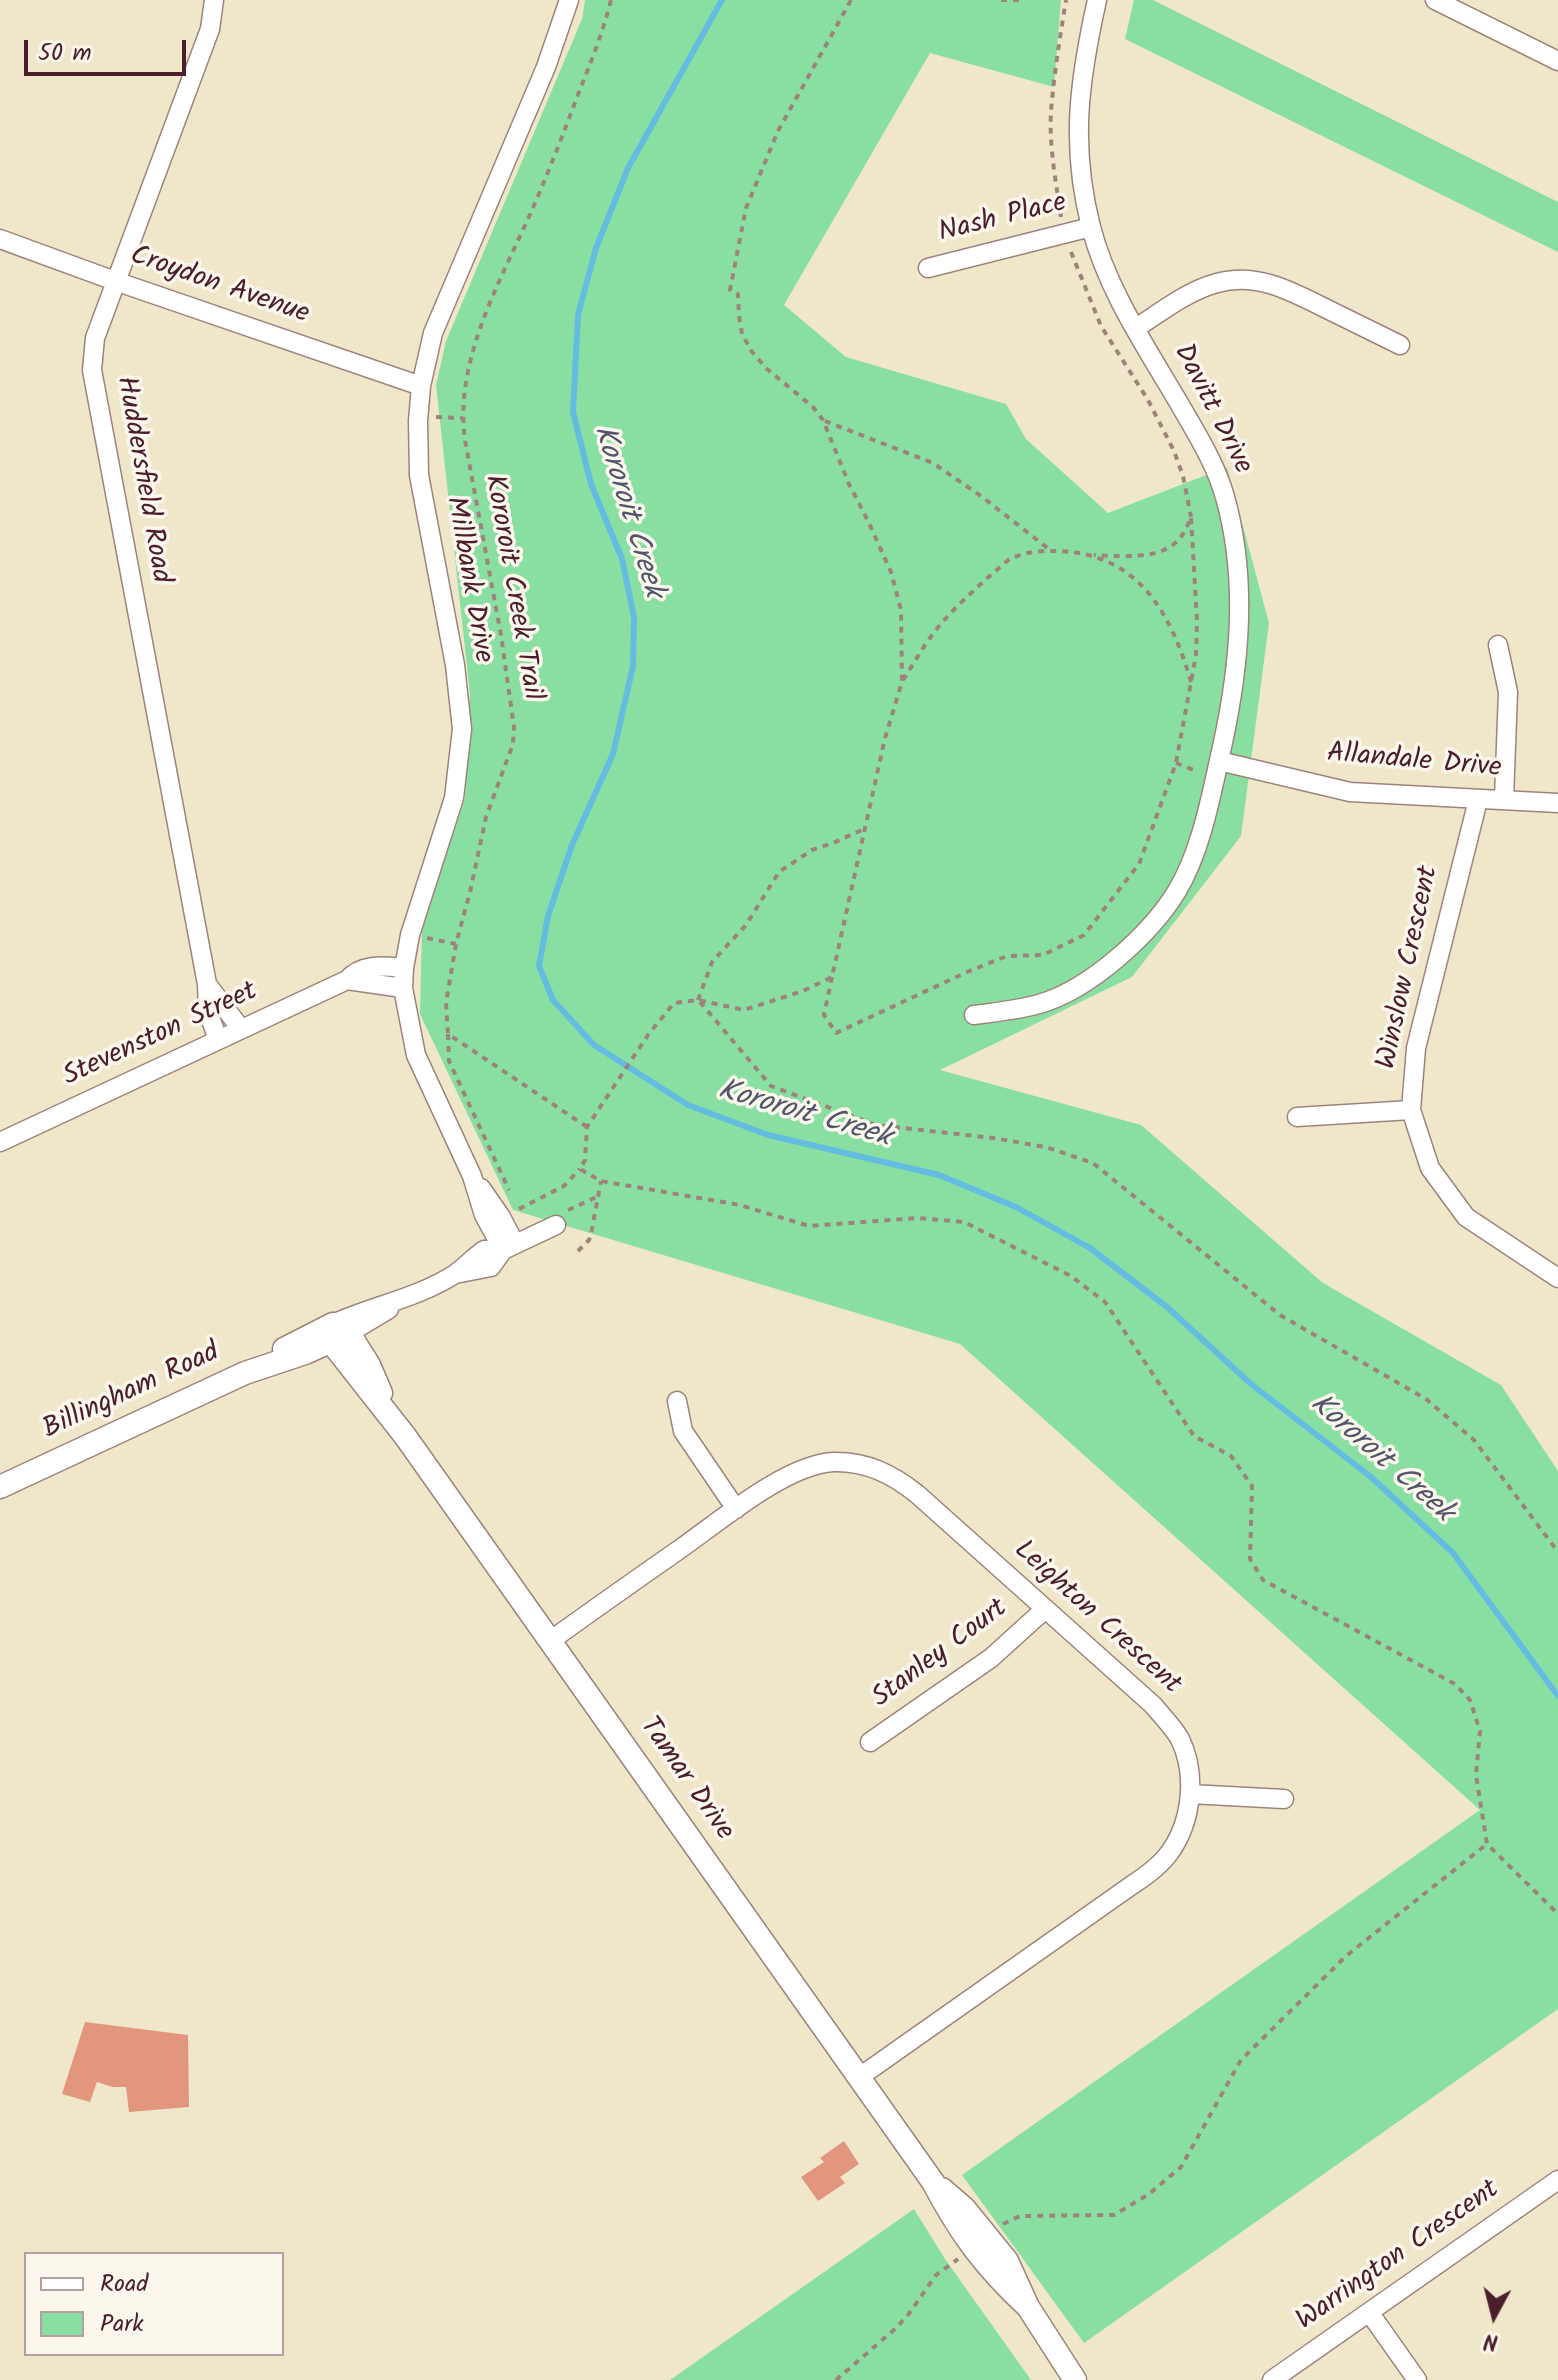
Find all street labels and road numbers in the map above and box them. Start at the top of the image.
street label: Nash Place [936,188,1070,252]
street label: Croydon Avenue [125,241,313,333]
street label: Davitt Drive [1164,340,1258,480]
street label: Huddersfield Road [106,374,176,586]
street label: Kororoit Creek Trail [475,473,547,703]
street label: Millbank Drive [436,494,498,666]
street label: Allandale Drive [1325,739,1503,787]
street label: Winslow Crescent [1372,864,1448,1072]
street label: Stevenston Street [59,976,263,1096]
street label: Billingham Road [38,1337,226,1449]
street label: Leighton Crescent [1005,1535,1187,1703]
street label: Stanley Court [867,1593,1015,1717]
street label: Tamar Drive [630,1712,740,1848]
street label: Warrington Crescent [1291,2175,1507,2339]

